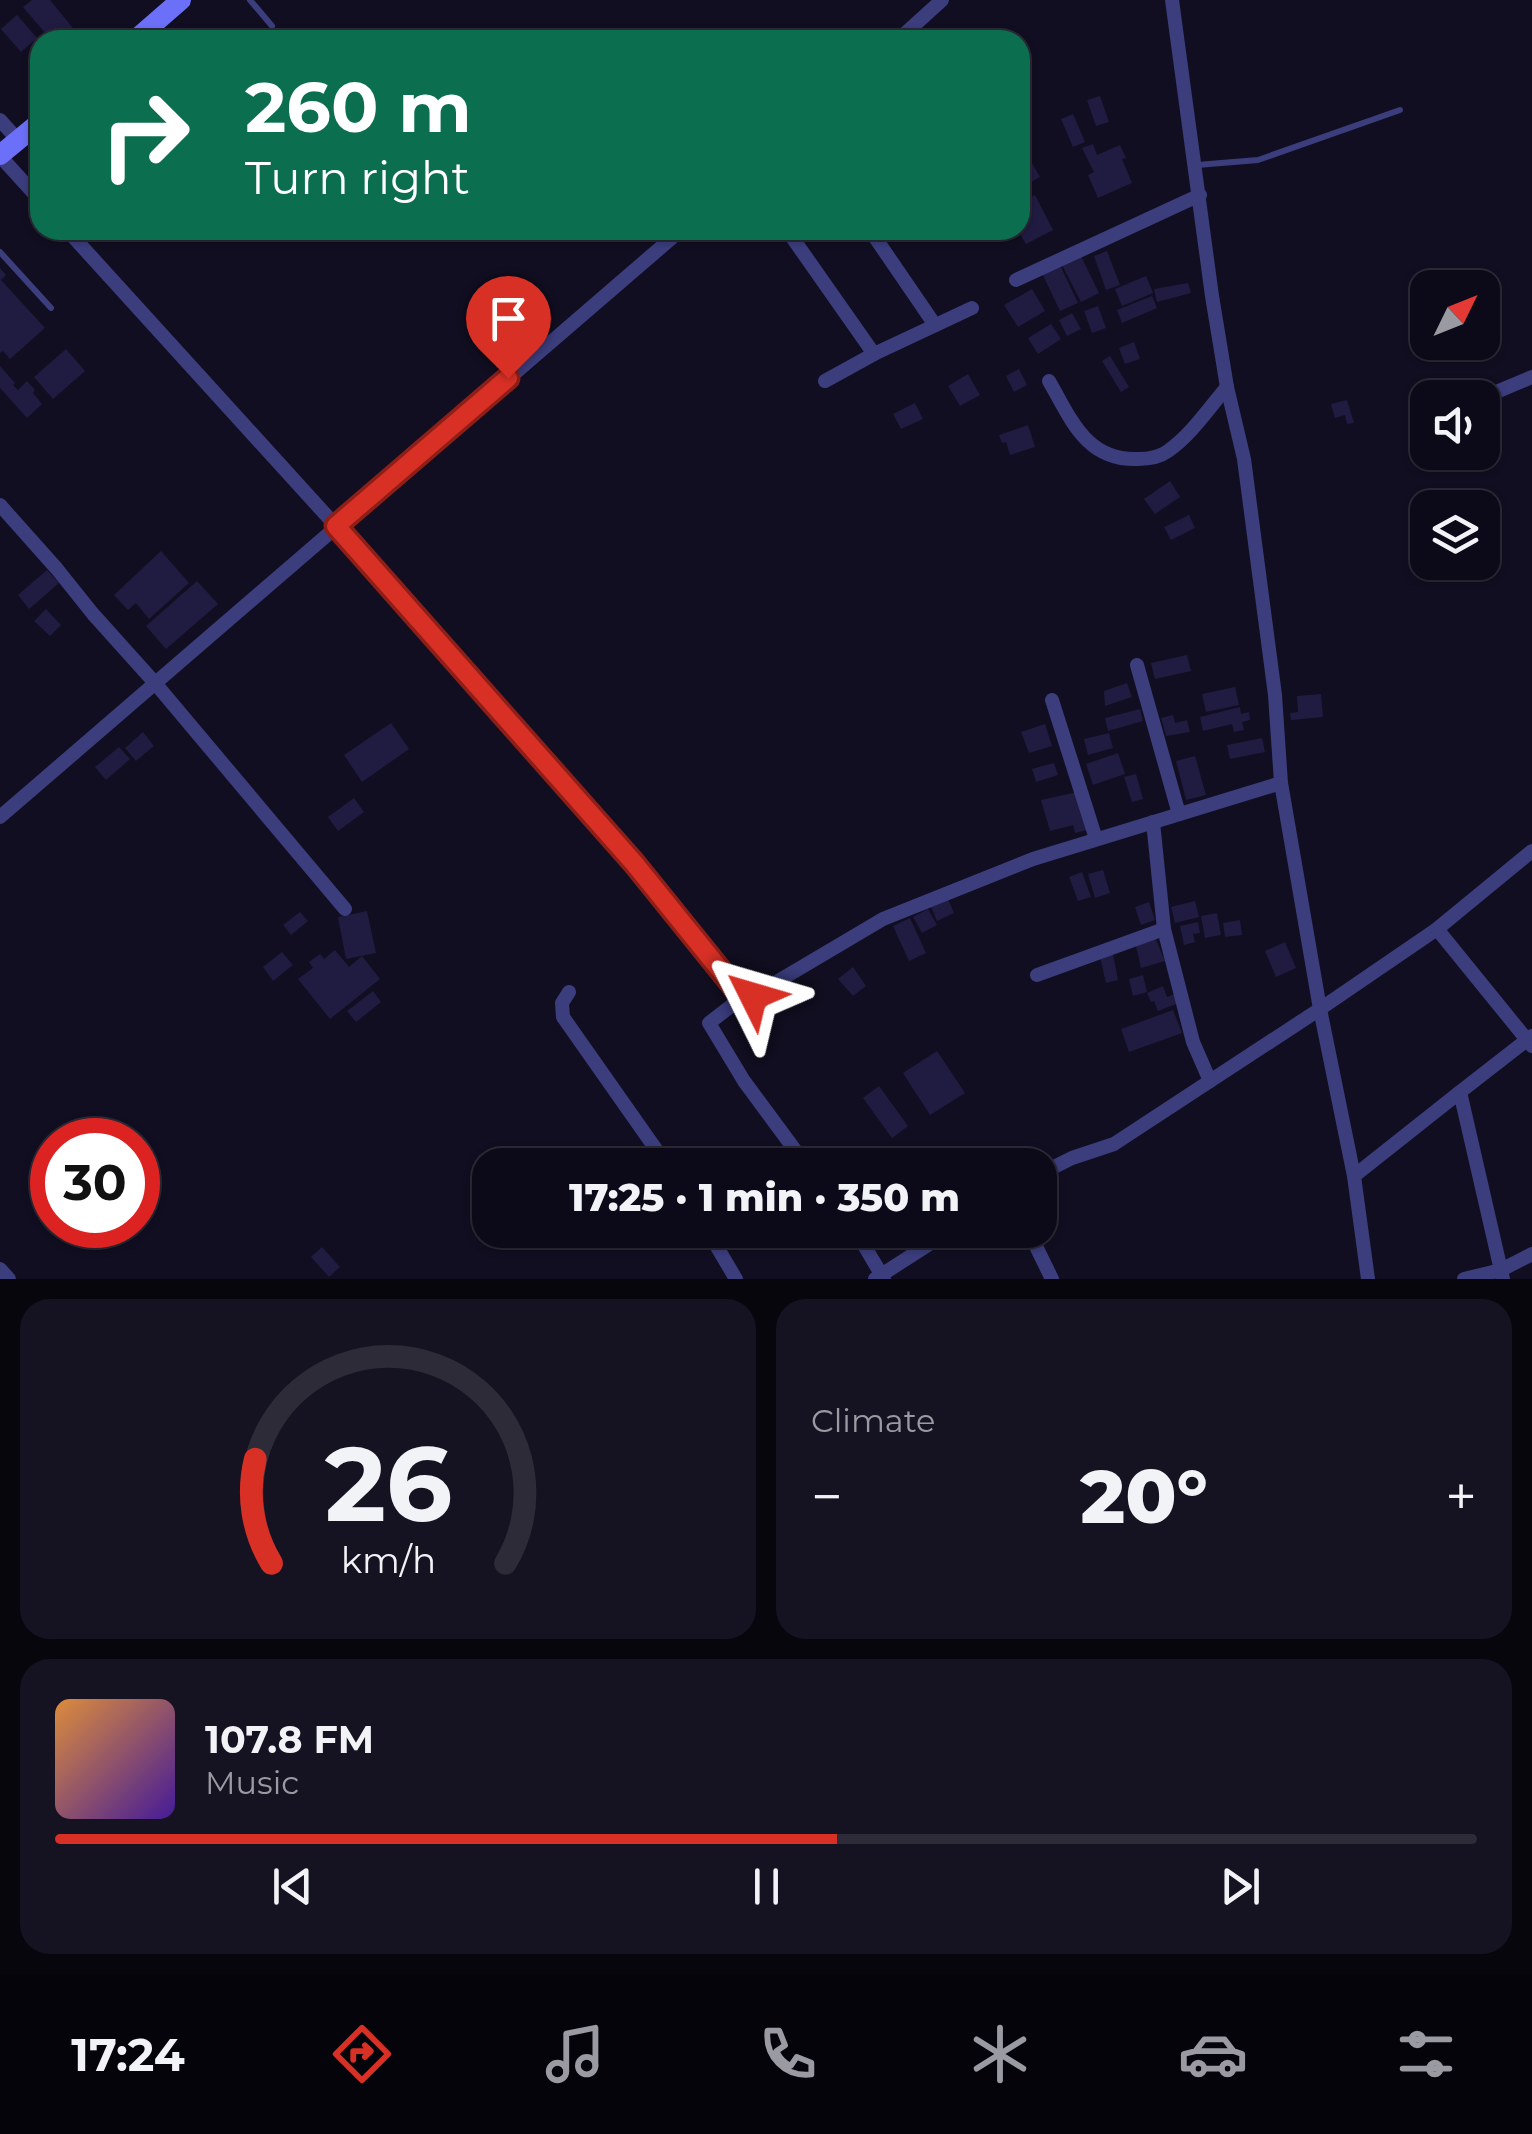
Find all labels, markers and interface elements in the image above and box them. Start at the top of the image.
text: 260 m [245,64,472,150]
icon: right [80,70,210,200]
text: Turn right [245,150,470,205]
north arrow [1410,270,1500,360]
map controls [1410,270,1500,580]
pin [466,276,551,379]
icon: arrive [481,291,536,346]
button: sound [1410,380,1500,470]
button: layers [1410,490,1500,580]
position arrow [701,944,805,1048]
speed limit sign: 30 [30,1118,160,1248]
text: 17:25 · 1 min · 350 m [569,1174,960,1221]
text: Climate [811,1401,935,1440]
text: 26 [324,1420,452,1547]
text: 20° [1080,1450,1208,1542]
text: − [811,1463,843,1530]
text: + [1445,1463,1477,1530]
text: km/h [340,1538,436,1582]
text: 107.8 FM [205,1716,374,1763]
text: Music [205,1763,299,1802]
icon: previous [265,1859,320,1914]
icon: pause [739,1859,794,1914]
icon: next [1213,1859,1268,1914]
icon: directions [327,2019,397,2089]
icon: music [540,2019,610,2089]
icon: phone [753,2019,823,2089]
icon: climate [965,2019,1035,2089]
icon: car [1178,2019,1248,2089]
icon: filters [1391,2019,1461,2089]
text: 17:24 [71,2027,185,2082]

